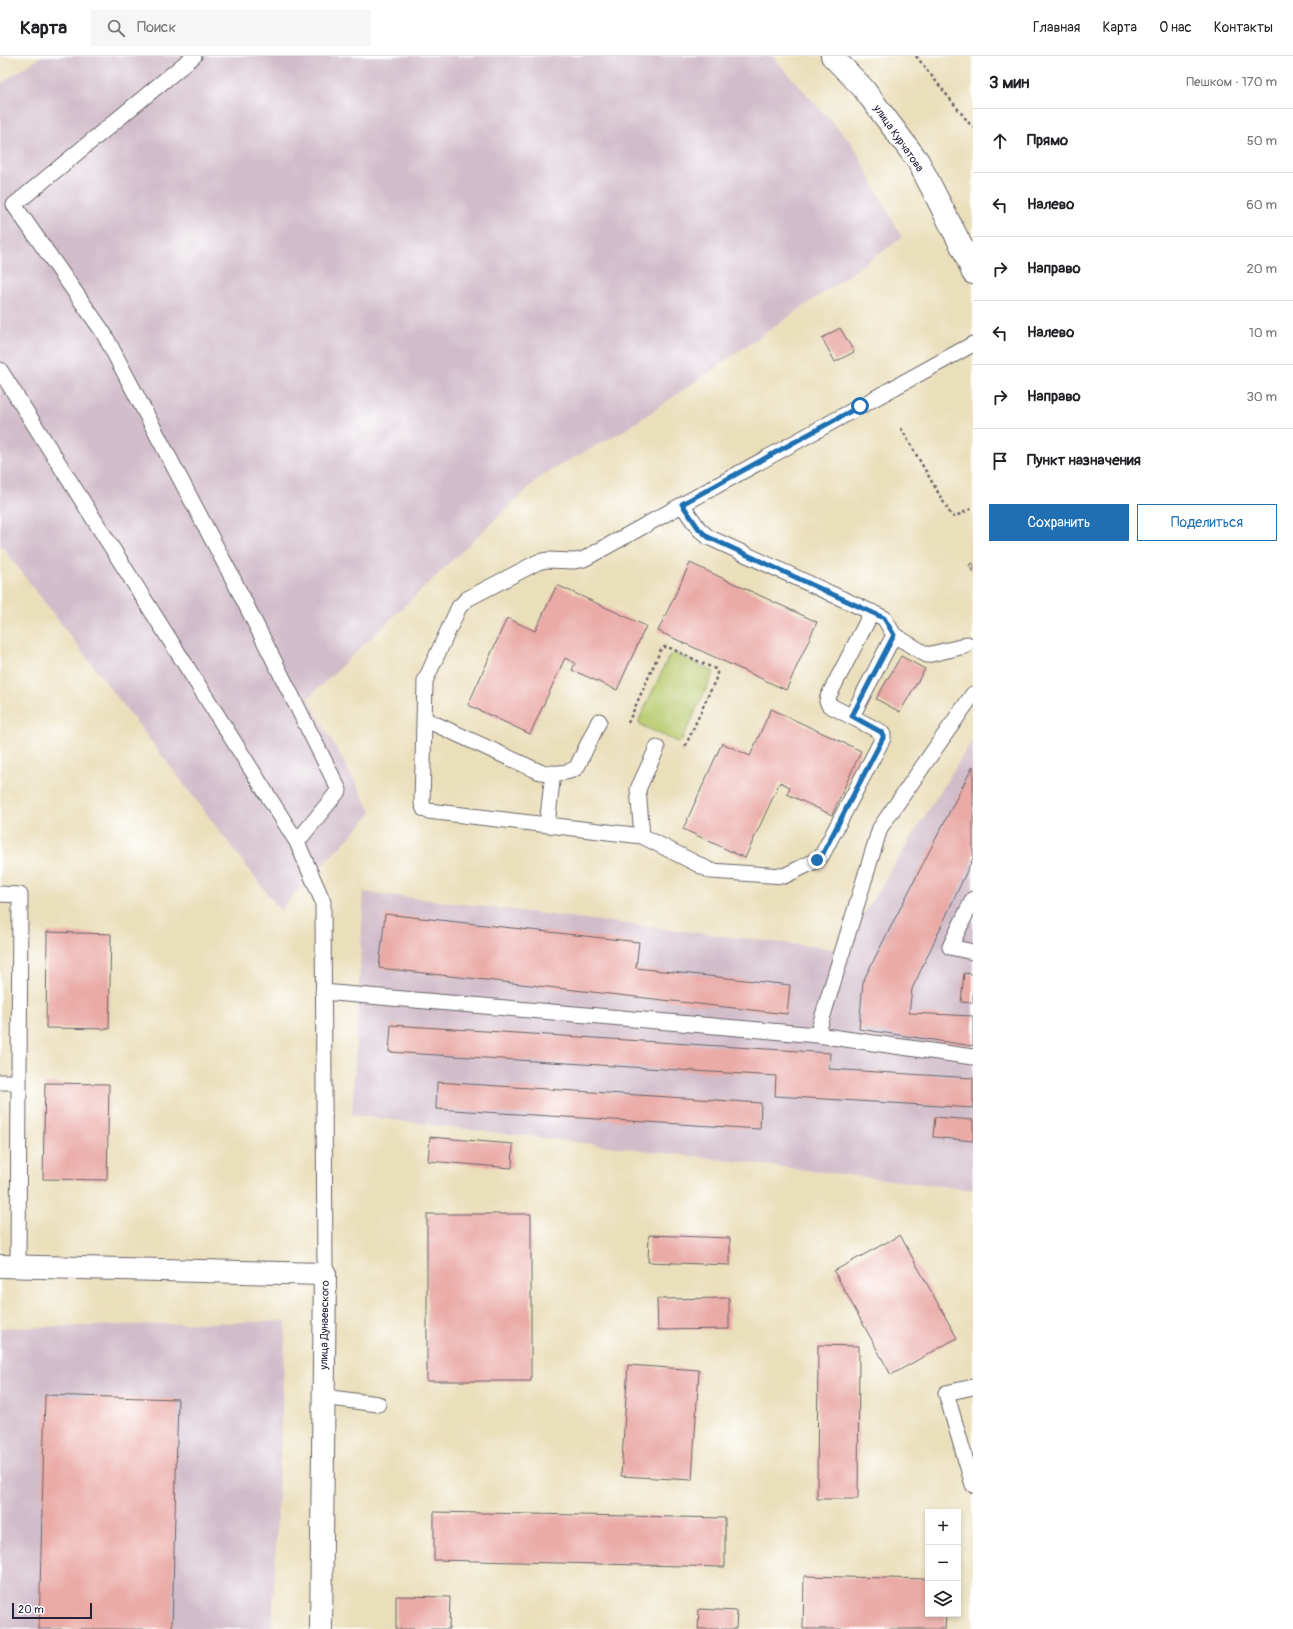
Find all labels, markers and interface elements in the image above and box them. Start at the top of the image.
search box [91,10,371,46]
text: Карта [20,16,67,40]
icon: search [105,17,127,39]
text: Поиск [137,18,176,37]
text: Главная [1033,19,1080,36]
text: Карта [1102,19,1137,36]
text: О нас [1159,19,1192,36]
text: Контакты [1214,19,1273,36]
text: 3 мин [989,72,1029,93]
text: Пешком · 170 m [1186,74,1277,90]
street label: улица Курчатова [870,102,926,174]
icon: ahead [989,130,1011,152]
text: Прямо [1027,131,1068,150]
text: 50 m [1247,133,1277,149]
icon: left [989,194,1011,216]
text: Налево [1027,195,1074,214]
text: 60 m [1246,197,1277,213]
icon: right [989,258,1011,280]
text: Направо [1027,259,1081,278]
text: 20 m [1246,261,1277,277]
icon: left [989,322,1011,344]
text: Налево [1027,323,1074,342]
text: 10 m [1249,325,1277,341]
icon: right [989,386,1011,408]
text: Направо [1027,387,1081,406]
text: 30 m [1247,389,1277,405]
route start [851,397,869,415]
icon: arrive [989,450,1011,472]
text: Пункт назначения [1027,451,1141,470]
button: Сохранить [989,504,1129,541]
button: Поделиться [1137,504,1277,541]
route end [808,851,826,869]
street label: улица Дунаевского [317,1280,332,1371]
map controls [925,1509,961,1617]
button: + [925,1509,961,1545]
button: − [925,1545,961,1581]
button: layers [925,1581,961,1617]
scale bar [12,1601,92,1620]
text: 20 m [18,1603,44,1616]

